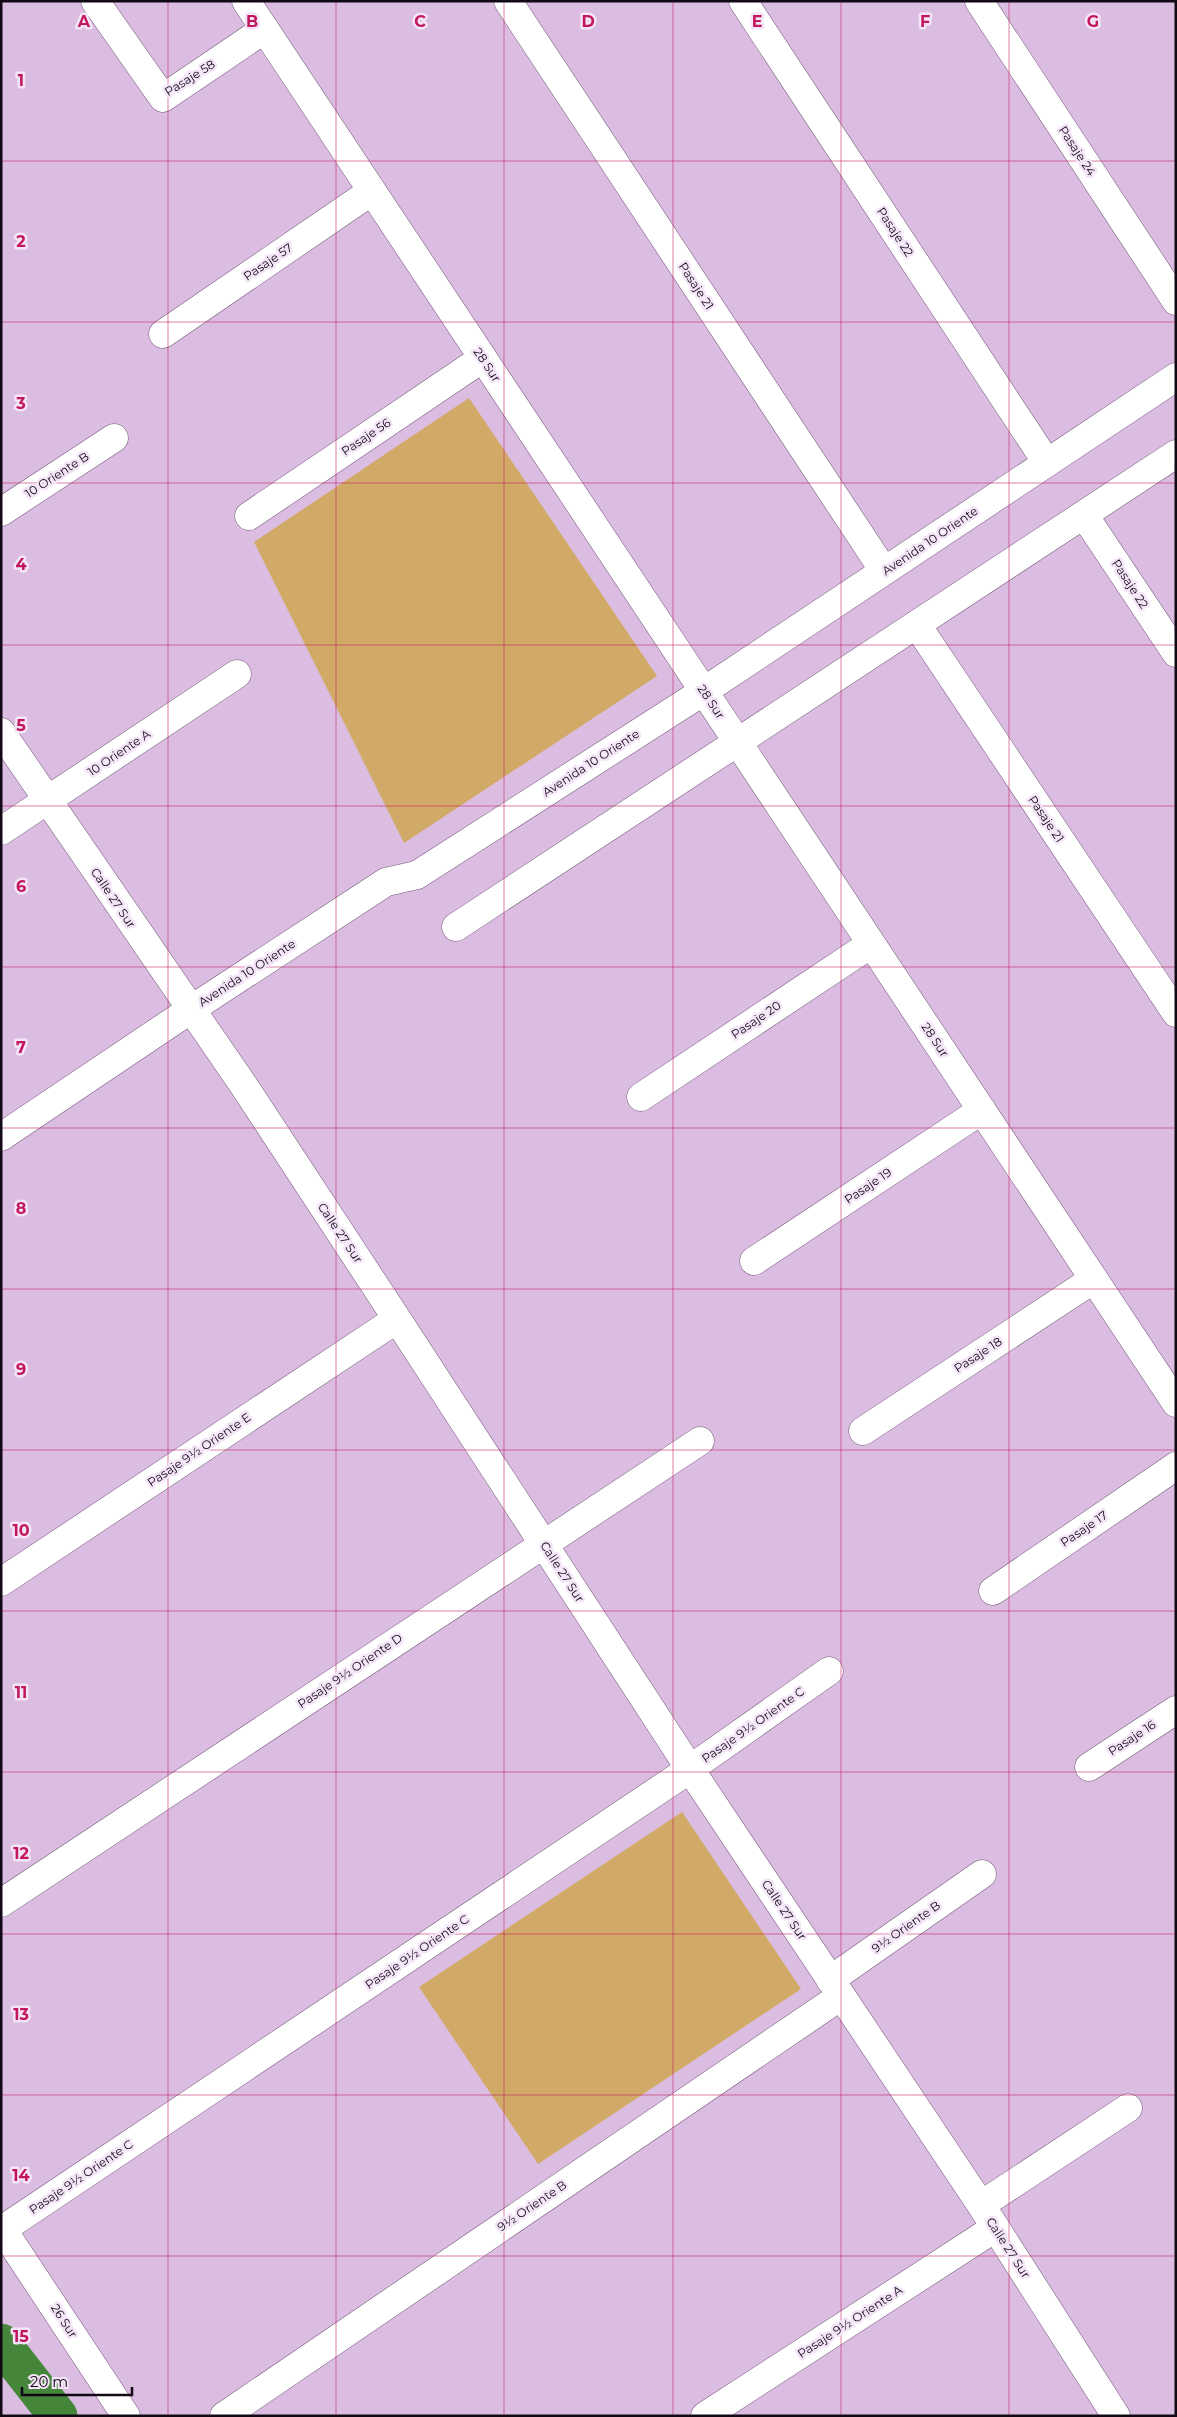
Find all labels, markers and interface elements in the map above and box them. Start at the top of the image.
text: A [77,12,91,31]
text: B [246,12,258,31]
text: C [414,12,426,31]
text: D [581,12,595,31]
text: E [752,12,762,31]
text: F [920,12,930,31]
text: G [1087,12,1099,31]
street label: Pasaje 58 [162,56,218,99]
text: 1 [18,71,24,90]
street label: Pasaje 24 [1056,123,1099,179]
street label: Pasaje 22 [874,204,917,259]
text: 2 [16,232,26,251]
street label: Pasaje 57 [240,240,295,283]
street label: Pasaje 21 [676,259,717,312]
street label: 28 Sur [471,345,504,385]
text: 3 [15,394,26,413]
street label: Pasaje 56 [338,415,393,459]
street label: 10 Oriente B [22,448,91,501]
street label: Avenida 10 Oriente [879,503,980,578]
text: 4 [15,555,27,574]
street label: Pasaje 22 [1109,556,1152,611]
street label: 28 Sur [695,682,728,722]
text: 5 [16,716,26,735]
street label: 10 Oriente A [84,726,153,779]
street label: Avenida 10 Oriente [540,726,642,799]
street label: Pasaje 21 [1025,792,1068,845]
street label: Calle 27 Sur [88,865,139,931]
text: 6 [16,877,26,896]
street label: Avenida 10 Oriente [196,936,298,1009]
street label: Pasaje 20 [728,997,784,1042]
street label: 28 Sur [919,1020,952,1060]
text: 7 [16,1038,26,1057]
street label: Pasaje 19 [841,1164,894,1207]
text: 8 [16,1199,26,1218]
street label: Calle 27 Sur [315,1200,366,1266]
street label: Pasaje 18 [951,1333,1005,1376]
text: 9 [16,1360,26,1379]
street label: Pasaje 9½ Oriente E [144,1409,253,1490]
street label: Pasaje 17 [1057,1507,1110,1550]
text: 10 [12,1521,30,1540]
street label: Calle 27 Sur [537,1538,588,1605]
street label: Pasaje 9½ Oriente D [294,1630,405,1711]
text: 11 [15,1683,27,1702]
street label: Pasaje 9½ Oriente C [699,1683,807,1766]
street label: Pasaje 16 [1105,1717,1158,1759]
text: 12 [13,1844,29,1863]
street label: Calle 27 Sur [759,1877,810,1943]
street label: 9½ Oriente B [869,1897,943,1956]
street label: Pasaje 9½ Oriente C [362,1911,472,1992]
text: 13 [13,2005,29,2024]
street label: Pasaje 9½ Oriente C [26,2136,136,2217]
text: 14 [12,2166,30,2185]
street label: 9½ Oriente B [494,2177,569,2234]
street label: Calle 27 Sur [983,2214,1034,2281]
street label: Pasaje 9½ Oriente A [795,2282,905,2361]
street label: 26 Sur [48,2301,81,2341]
text: 15 [13,2327,29,2346]
scale bar [22,2364,132,2396]
text: 20 m [30,2372,68,2391]

